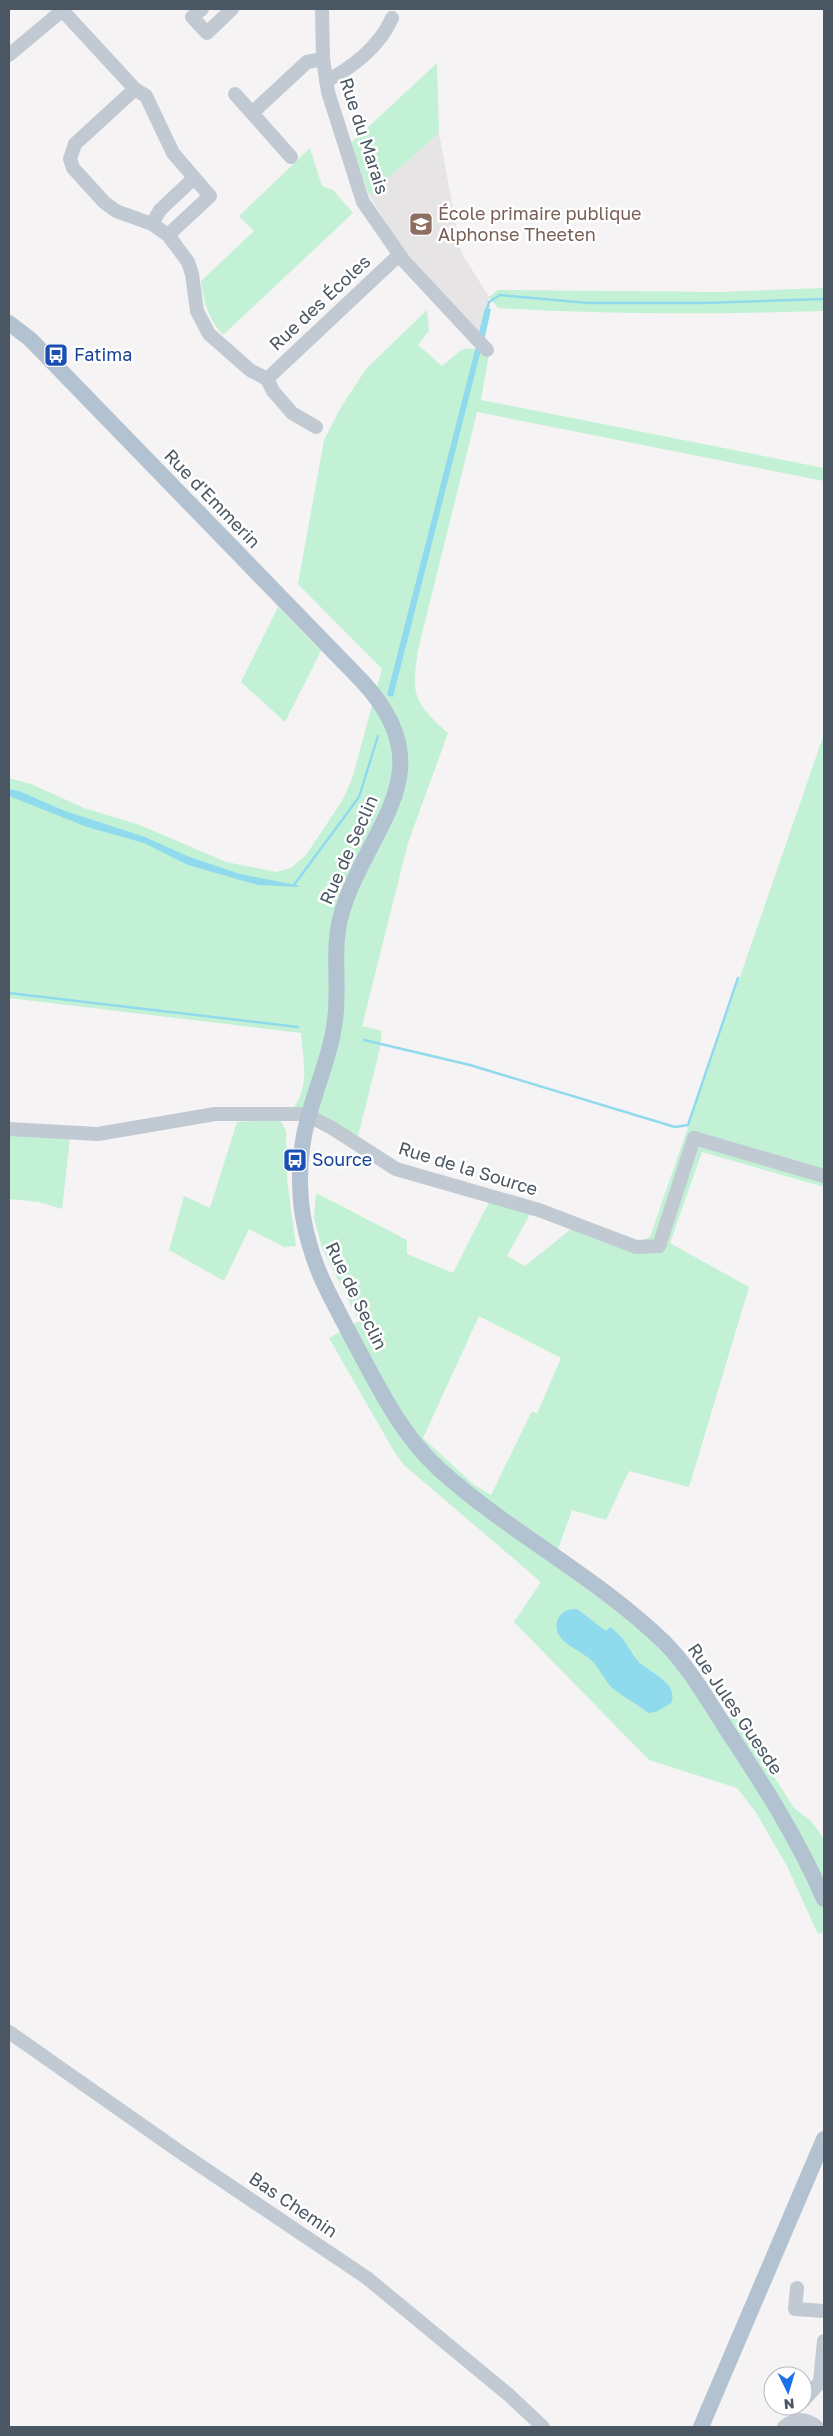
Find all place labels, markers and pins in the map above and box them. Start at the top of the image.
place label: École primaire publique Alphonse Theeten [438,202,642,245]
school or university icon: École primaire publique Alphonse Theeten [408,211,434,237]
bus stop icon: Fatima [43,342,69,368]
place label: Fatima [74,343,132,365]
bus stop icon: Source [282,1147,308,1173]
place label: Source [312,1148,372,1170]

